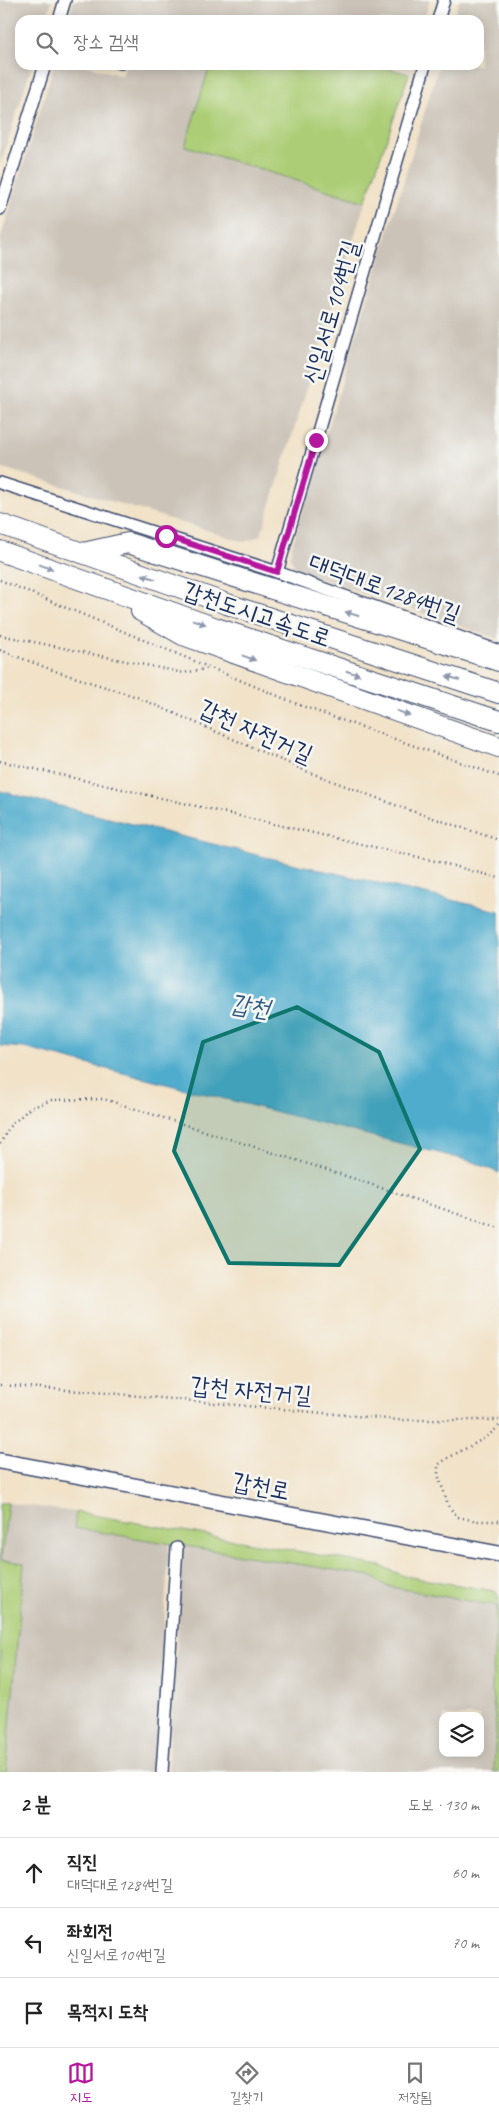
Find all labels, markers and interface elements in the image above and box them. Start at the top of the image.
search box [15,15,484,70]
icon: search [33,29,61,57]
text: 장소 검색 [73,30,139,54]
street label: 신일서로104번길 [296,237,366,387]
route end [305,429,328,452]
route start [155,525,178,548]
street label: 대덕대로1284번길 [305,547,465,629]
one-way arrow [39,563,54,571]
one-way arrow [141,573,156,581]
street label: 갑천도시고속도로 [179,575,335,653]
one-way arrow [345,610,360,618]
one-way arrow [192,618,207,626]
one-way arrow [242,655,257,662]
one-way arrow [346,669,361,677]
one-way arrow [445,674,460,681]
street label: 갑천 자전거길 [194,693,318,769]
one-way arrow [395,710,410,717]
water label: 갑천 [227,987,275,1025]
street label: 갑천 자전거길 [189,1370,313,1410]
street label: 갑천로 [230,1466,292,1506]
map controls [439,1712,484,1757]
button: layers [439,1712,484,1757]
text: 2 분 [20,1791,51,1817]
text: 도보 · 130 m [408,1795,479,1815]
text: 직진 [67,1850,98,1874]
icon: ahead [20,1859,48,1887]
text: 60 m [452,1863,479,1883]
text: 대덕대로1284번길 [67,1875,173,1895]
text: 좌회전 [67,1920,113,1944]
icon: left [20,1929,48,1957]
text: 70 m [452,1933,479,1953]
text: 신일서로104번길 [67,1945,166,1965]
icon: arrive [20,1999,48,2027]
text: 목적지 도착 [67,2000,148,2024]
tab: 지도 [67,2059,95,2107]
tab: 길찾기 [230,2059,264,2107]
tab: 저장됨 [398,2059,432,2107]

